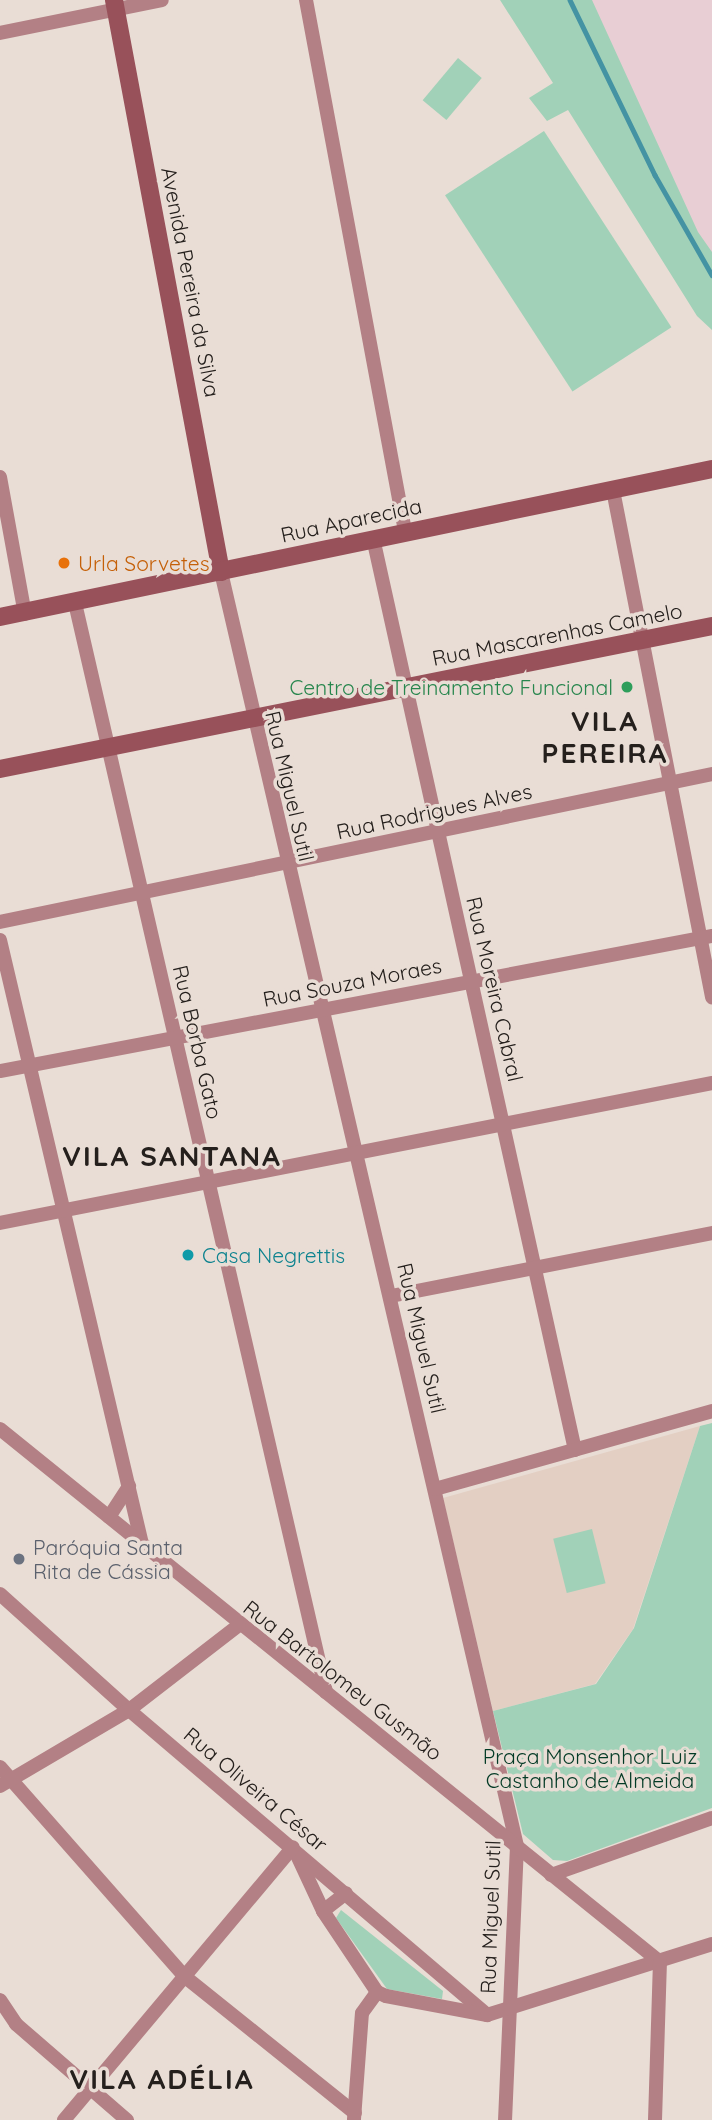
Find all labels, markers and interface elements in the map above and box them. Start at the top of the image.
street label: Avenida Pereira da Silva [156,165,226,399]
street label: Rua Aparecida [278,493,424,547]
place label: Urla Sorvetes [78,550,210,576]
marker: Urla Sorvetes [56,555,72,571]
street label: Rua Mascarenhas Camelo [430,597,684,671]
place label: Centro de Treinamento Funcional [290,674,613,700]
marker: Centro de Treinamento Funcional [619,679,635,695]
district label: VILA PEREIRA [542,704,668,770]
street label: Rua Miguel Sutil [260,708,320,864]
street label: Rua Rodrigues Alves [334,778,534,844]
street label: Rua Moreira Cabral [461,894,529,1084]
street label: Rua Souza Moraes [260,952,444,1012]
street label: Rua Borba Gato [168,963,228,1121]
district label: VILA SANTANA [64,1139,280,1173]
place label: Casa Negrettis [202,1242,345,1268]
marker: Casa Negrettis [180,1247,196,1263]
street label: Rua Miguel Sutil [392,1260,452,1416]
place label: Paróquia Santa Rita de Cássia [33,1534,183,1584]
marker: Paróquia Santa Rita de Cássia [11,1551,27,1567]
street label: Rua Bartolomeu Gusmão [239,1595,447,1765]
street label: Rua Oliveira César [179,1722,333,1856]
park label: Praça Monsenhor Luiz Castanho de Almeida [483,1743,697,1793]
street label: Rua Miguel Sutil [475,1840,505,1994]
district label: VILA ADÉLIA [71,2062,253,2096]

